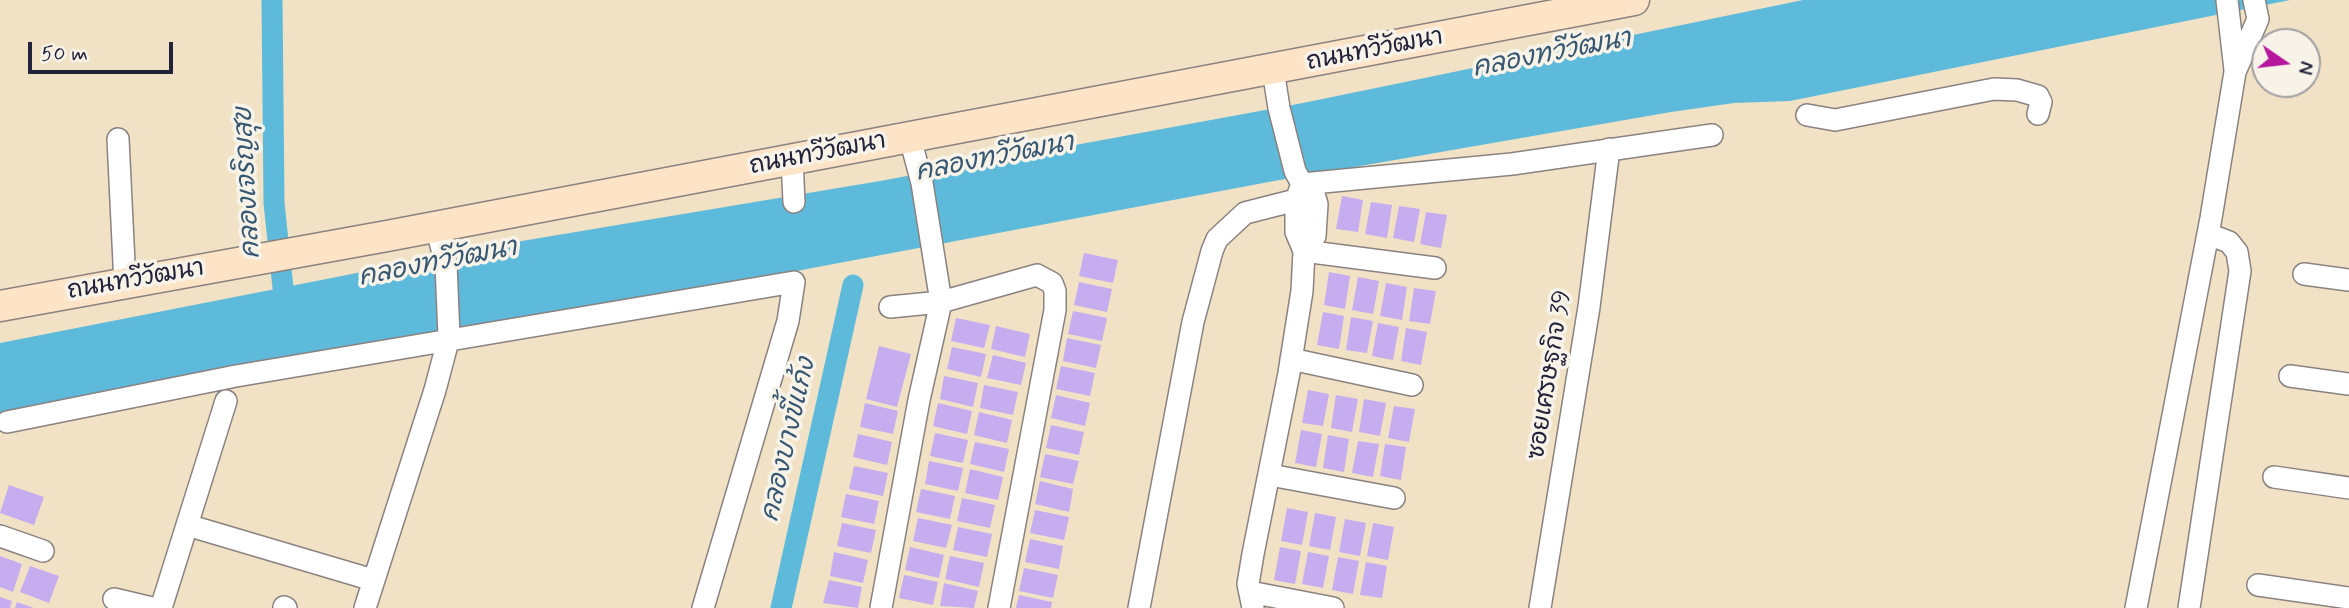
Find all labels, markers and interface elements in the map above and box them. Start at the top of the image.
street label: ถนนทวีวัฒนา [1304,24,1446,78]
water label: คลองทวีวัฒนา [1470,24,1634,86]
scale bar [32,28,177,72]
north arrow [2251,28,2321,98]
text: 50 m [41,40,88,68]
text: N [2291,59,2319,77]
water label: คลองเจริญสุข [229,107,269,259]
street label: ถนนทวีวัฒนา [747,128,889,182]
water label: คลองทวีวัฒนา [913,128,1077,190]
water label: คลองทวีวัฒนา [356,233,520,295]
street label: ถนนทวีวัฒนา [65,255,207,307]
street label: ซอยเศรษฐกิจ 39 [1523,288,1579,462]
water label: คลองบางขี้แก้ง [756,355,824,525]

